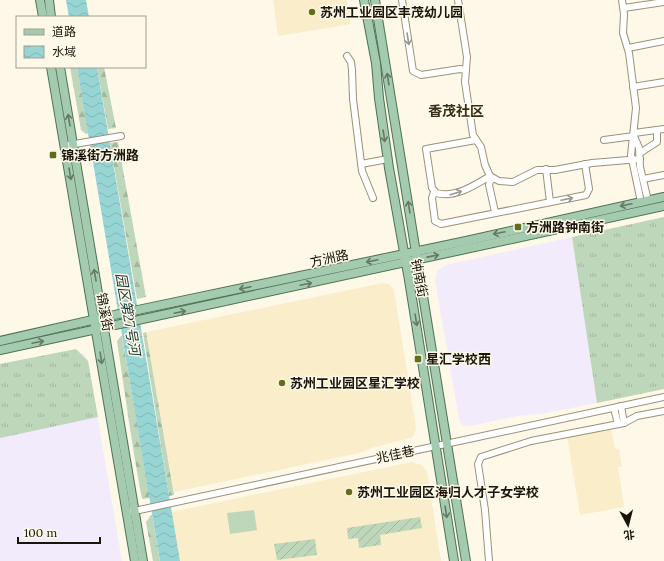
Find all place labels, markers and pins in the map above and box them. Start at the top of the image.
place label: 苏州工业园区丰茂幼儿园 [320,4,463,21]
marker: 苏州工业园区丰茂幼儿园 [307,7,317,17]
place label: 锦溪街方洲路 [61,147,139,164]
marker: 锦溪街方洲路 [48,150,58,160]
place label: 方洲路钟南街 [526,219,604,236]
marker: 方洲路钟南街 [513,222,523,232]
place label: 星汇学校西 [426,351,491,368]
marker: 星汇学校西 [413,354,423,364]
place label: 苏州工业园区星汇学校 [290,375,420,392]
marker: 苏州工业园区星汇学校 [277,378,287,388]
place label: 苏州工业园区海归人才子女学校 [357,484,539,501]
marker: 苏州工业园区海归人才子女学校 [344,487,354,497]

